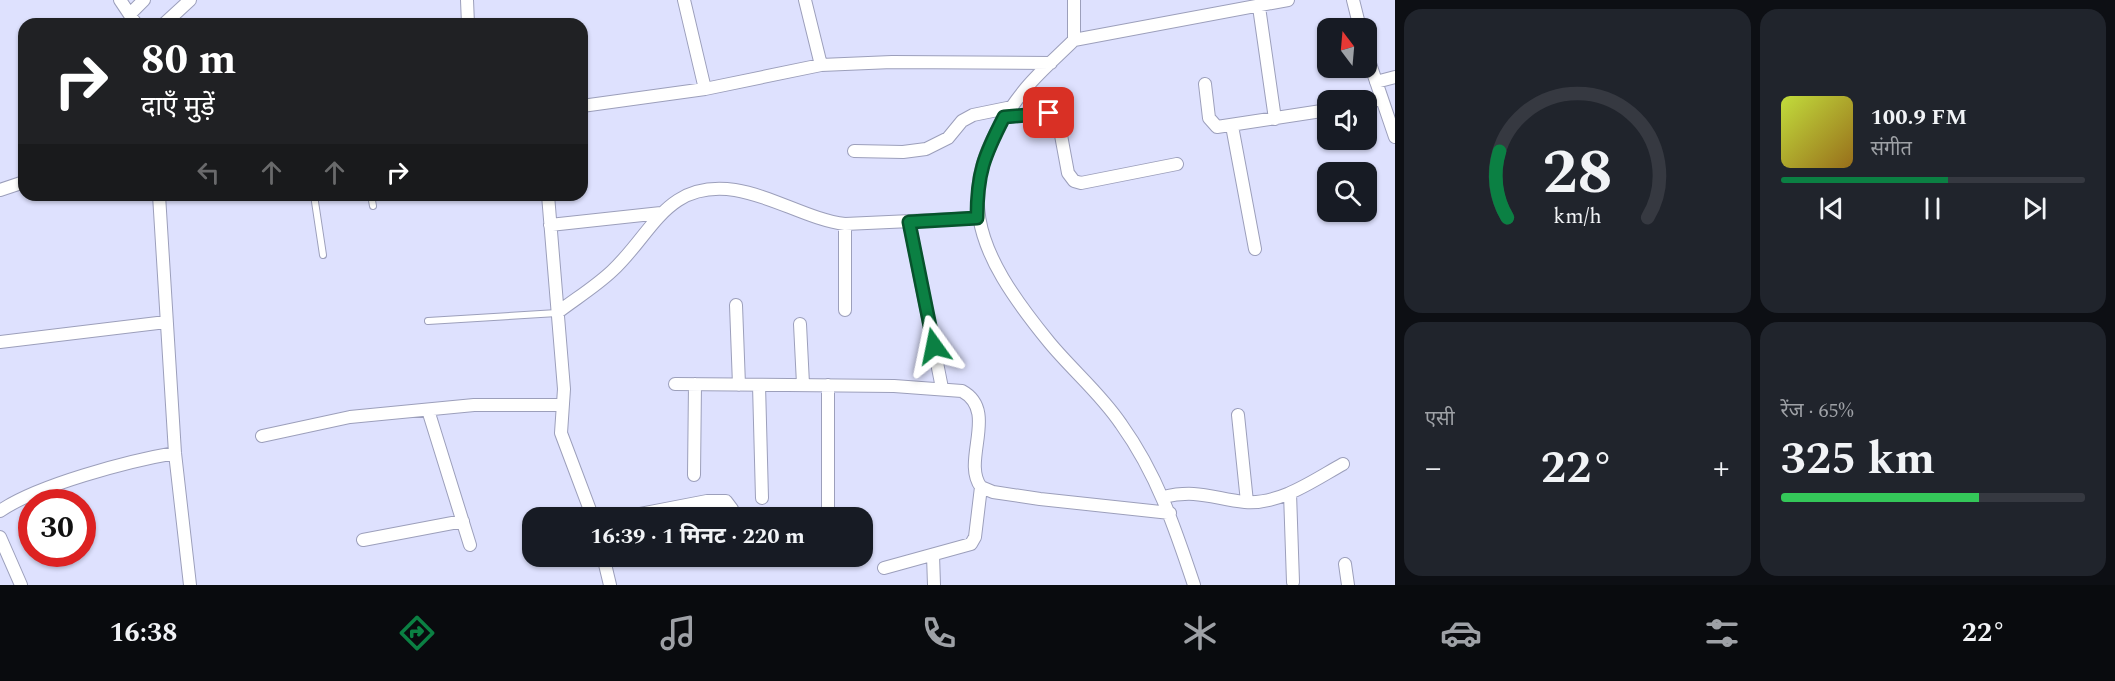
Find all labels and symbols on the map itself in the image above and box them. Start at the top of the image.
north arrow [1317,18,1377,78]
pin [1023,87,1074,138]
position arrow [902,314,966,378]
speed limit sign: 30 [18,489,96,567]

